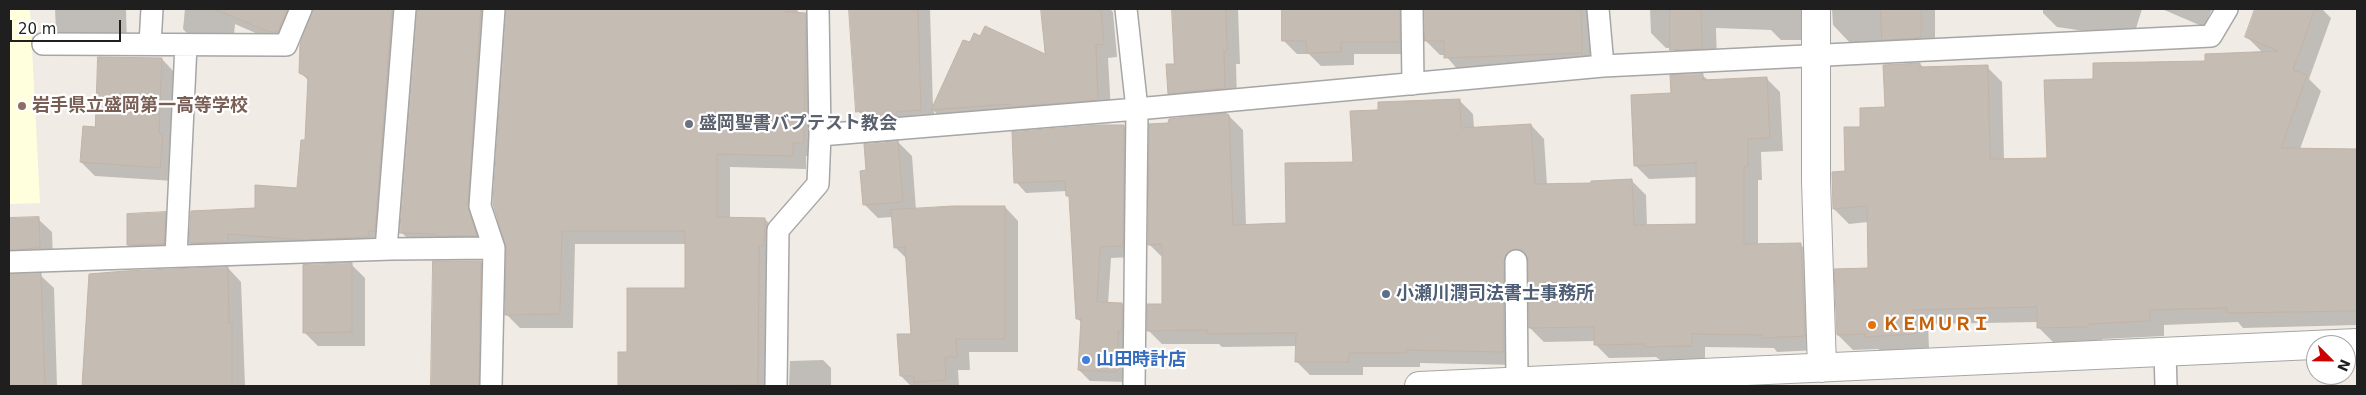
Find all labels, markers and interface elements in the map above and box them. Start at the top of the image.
scale bar [12,10,124,42]
text: 20 m [18,20,56,38]
place label: 岩手県立盛岡第一高等学校 [32,95,248,117]
marker: 岩手県立盛岡第一高等学校 [16,100,28,112]
place label: 盛岡聖書バプテスト教会 [699,113,897,135]
marker: 盛岡聖書バプテスト教会 [683,118,695,130]
place label: 小瀬川潤司法書士事務所 [1396,283,1594,305]
marker: 小瀬川潤司法書士事務所 [1380,288,1392,300]
place label: ＫＥＭＵＲＩ [1882,314,1990,336]
marker: ＫＥＭＵＲＩ [1866,319,1878,331]
north arrow [2306,335,2356,385]
place label: 山田時計店 [1096,349,1186,371]
marker: 山田時計店 [1080,354,1092,366]
text: N [2334,357,2354,374]

